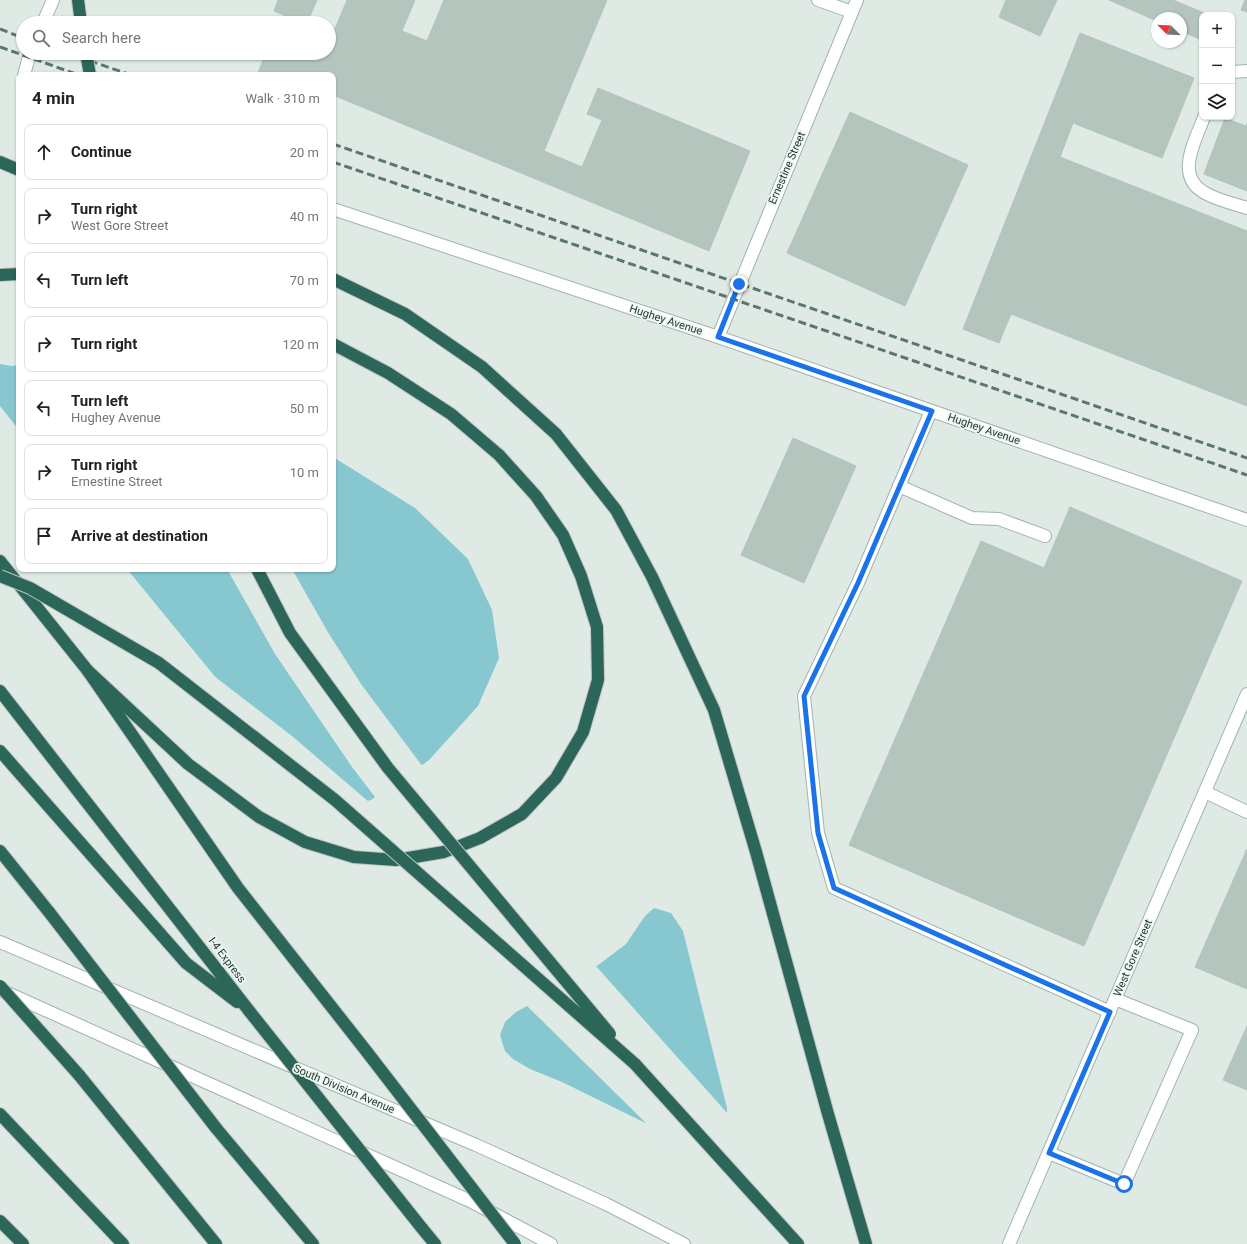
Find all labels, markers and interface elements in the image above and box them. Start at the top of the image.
north arrow [1151,12,1187,48]
map controls [1199,12,1235,120]
button: + [1199,12,1235,48]
search box [16,16,336,60]
icon: search [30,27,52,49]
text: Search here [62,29,141,47]
button: − [1199,48,1235,84]
button: layers [1199,84,1235,120]
text: 4 min [32,88,75,108]
text: Walk · 310 m [245,91,320,106]
street label: Ernestine Street [766,129,808,206]
icon: ahead [33,141,55,163]
text: Continue [71,143,132,161]
text: 20 m [290,145,319,160]
text: Turn right [71,200,137,218]
icon: right [33,205,55,227]
text: 40 m [290,209,319,224]
text: West Gore Street [71,218,168,233]
icon: left [33,269,55,291]
text: Turn left [71,271,128,289]
text: 70 m [290,273,319,288]
route end [730,275,748,293]
street label: Hughey Avenue [628,302,704,338]
icon: right [33,333,55,355]
text: Turn right [71,335,137,353]
text: 120 m [282,337,319,352]
text: Turn left [71,392,128,410]
icon: left [33,397,55,419]
text: 50 m [290,401,319,416]
text: Hughey Avenue [71,410,161,425]
street label: Hughey Avenue [946,411,1022,448]
text: Turn right [71,456,137,474]
icon: right [33,461,55,483]
text: 10 m [290,465,319,480]
text: Ernestine Street [71,474,163,489]
icon: arrive [33,525,55,547]
text: Arrive at destination [71,527,208,545]
street label: West Gore Street [1111,917,1155,998]
street label: I-4 Express [206,935,249,986]
street label: South Division Avenue [291,1062,397,1116]
route start [1115,1175,1133,1193]

